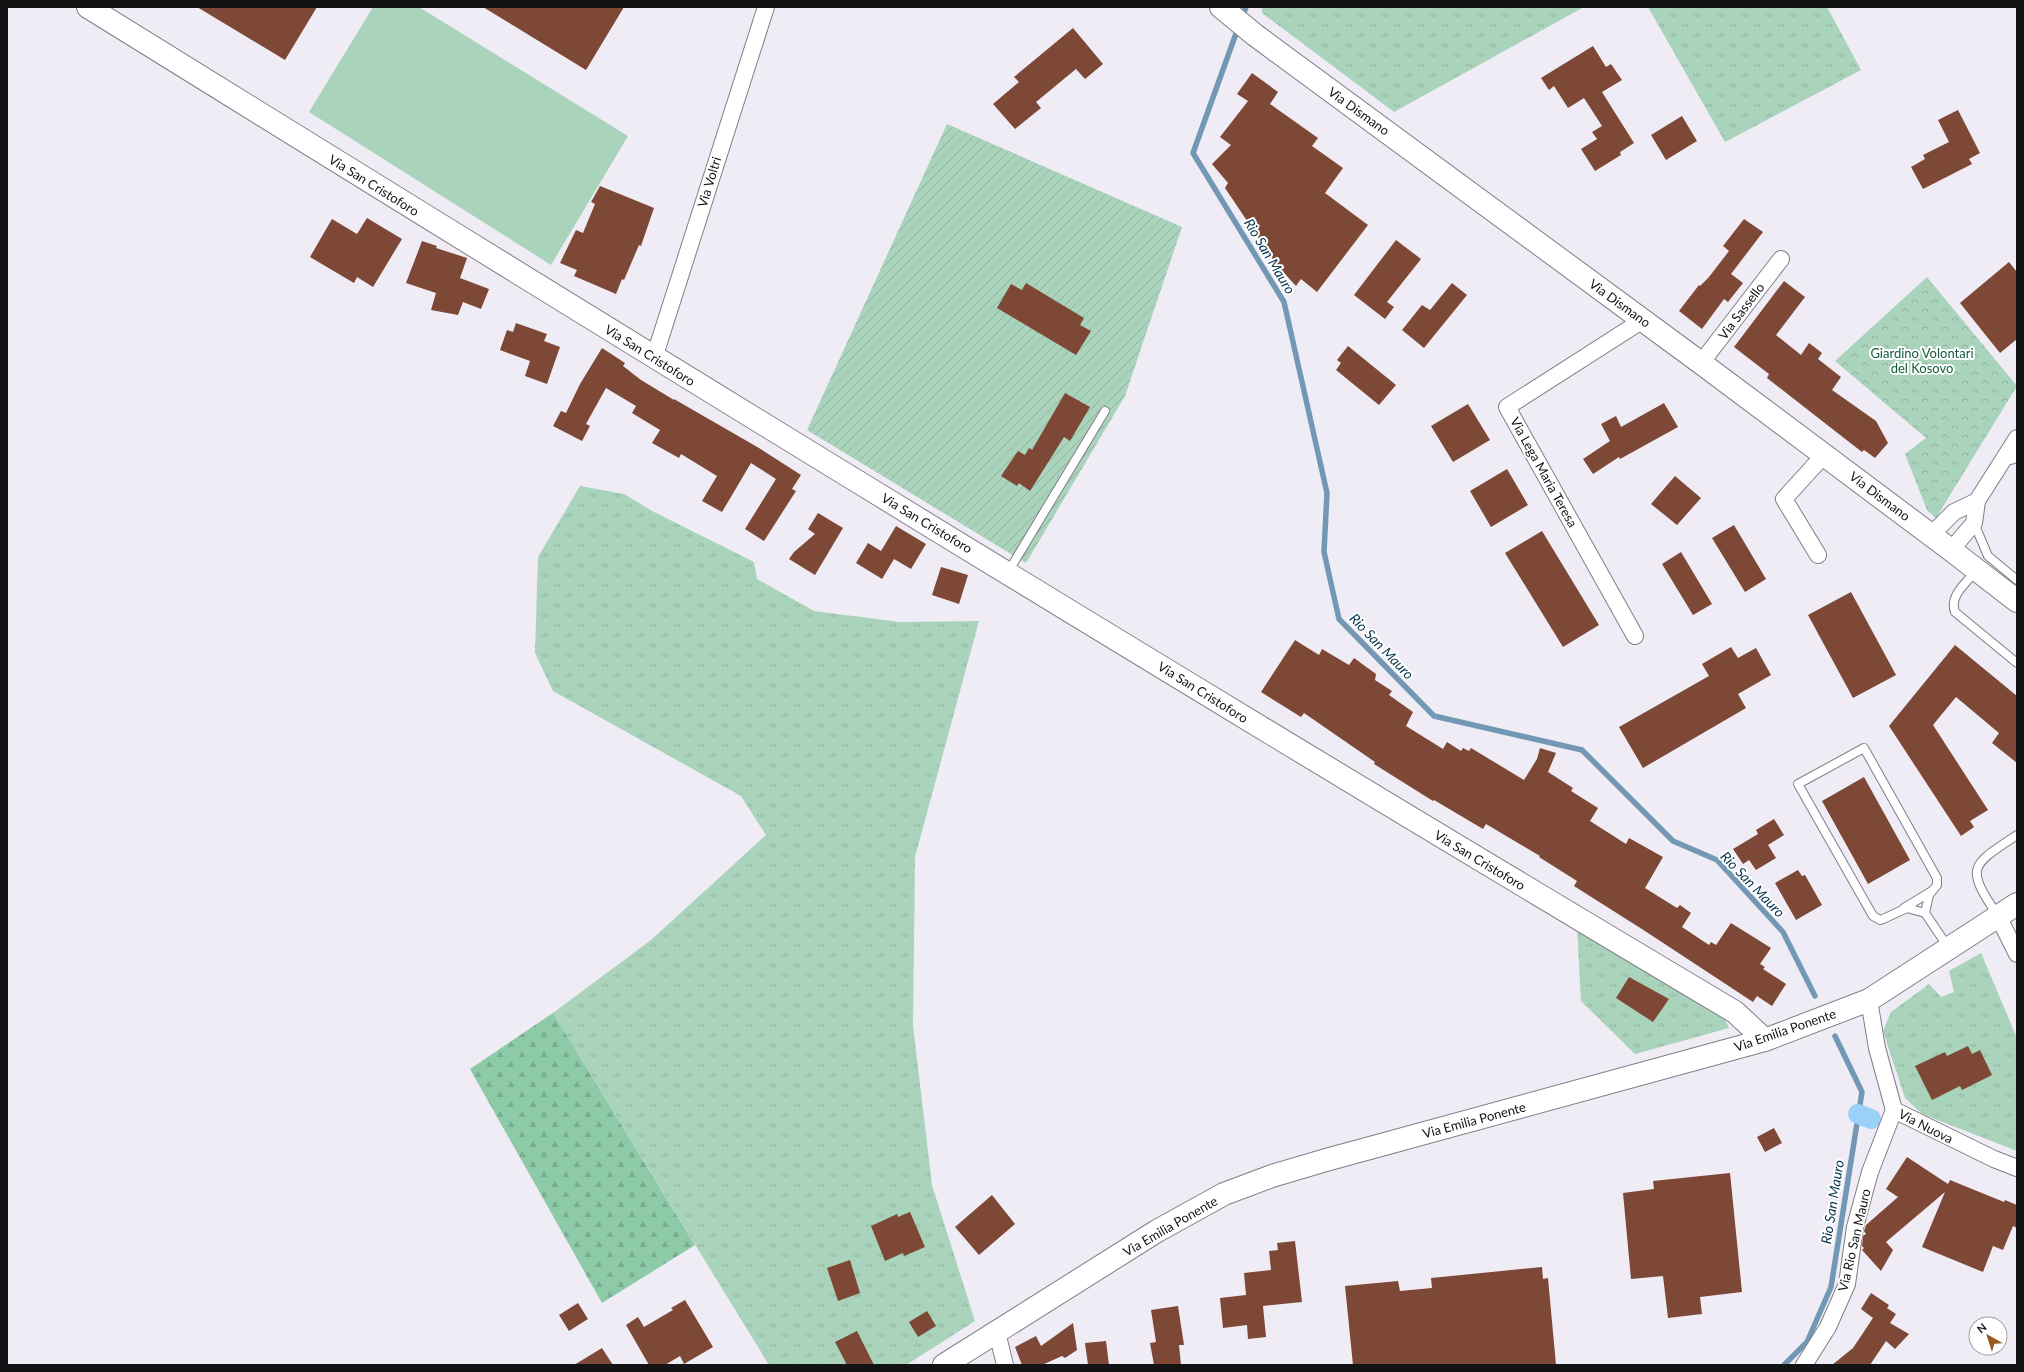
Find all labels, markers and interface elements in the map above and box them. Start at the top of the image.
street label: Via Dismano [1325,83,1393,139]
street label: Via San Cristoforo [326,151,422,219]
street label: Via Voltri [694,155,724,209]
water label: Rio San Mauro [1241,215,1299,297]
street label: Via Dismano [1586,275,1654,331]
street label: Via Sassello [1715,280,1767,342]
street label: Via San Cristoforo [602,321,698,389]
park label: Giardino Volontari del Kosovo [1870,345,1974,376]
street label: Via Lega Maria Teresa [1507,414,1581,530]
street label: Via Dismano [1846,468,1914,524]
street label: Via San Cristoforo [879,490,975,556]
water label: Rio San Mauro [1346,610,1418,682]
street label: Via San Cristoforo [1155,658,1251,726]
street label: Via San Cristoforo [1432,827,1528,893]
water label: Rio San Mauro [1717,848,1789,920]
street label: Via Emilia Ponente [1732,1005,1838,1055]
street label: Via Emilia Ponente [1421,1098,1528,1142]
street label: Via Nuova [1896,1105,1956,1147]
water label: Rio San Mauro [1817,1159,1847,1245]
street label: Via Rio San Mauro [1834,1187,1874,1293]
street label: Via Emilia Ponente [1120,1192,1220,1260]
north arrow [1968,1316,2008,1356]
text: N [1974,1320,1989,1336]

